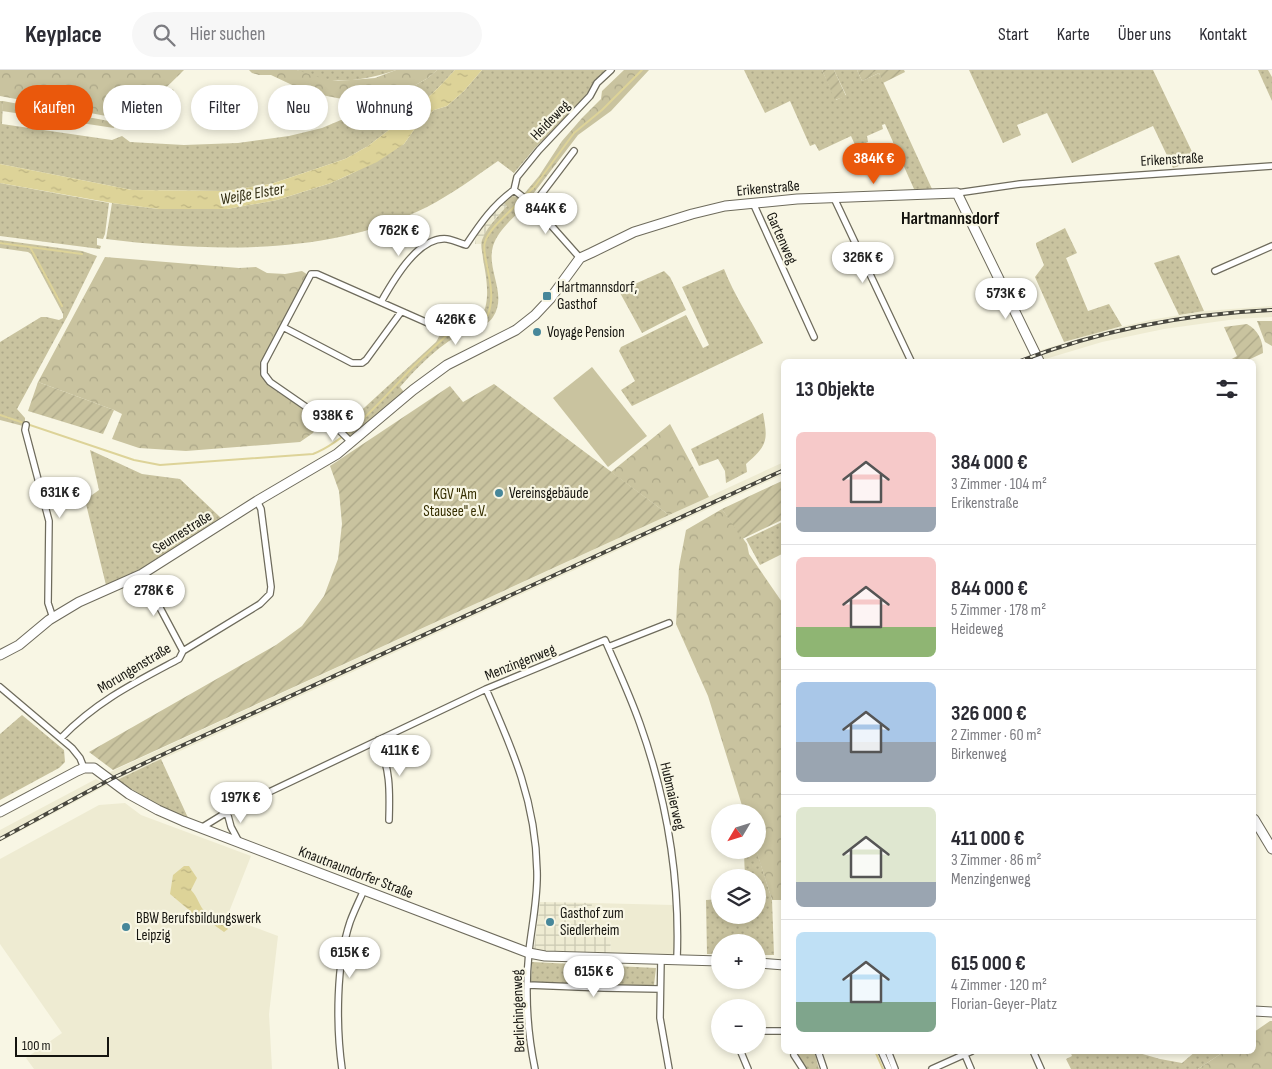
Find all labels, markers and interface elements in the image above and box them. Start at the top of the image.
search box [132,12,482,57]
text: Keyplace [25,20,102,49]
icon: search [150,21,178,49]
text: Hier suchen [190,23,265,46]
text: Start [998,24,1029,45]
text: Karte [1057,24,1090,45]
text: Über uns [1118,24,1171,45]
text: Kontakt [1199,24,1247,45]
chip: Kaufen [15,85,93,130]
chip: Mieten [103,85,181,130]
chip: Filter [191,85,258,130]
chip: Neu [268,85,328,130]
chip: Wohnung [338,85,431,130]
street label: Heideweg [526,96,574,145]
pin: 384K € [833,142,915,185]
street label: Erikenstraße [1140,148,1204,171]
text: 384K € [854,149,894,168]
street label: Erikenstraße [736,176,800,201]
water label: Weiße Elster [219,179,286,209]
pin: 844K € [505,192,587,235]
text: 844K € [525,199,567,218]
district label: Hartmannsdorf [901,208,999,229]
street label: Gartenweg [762,209,801,267]
pin: 762K € [358,214,440,257]
text: 762K € [379,221,419,240]
pin: 326K € [822,242,904,284]
text: 326K € [843,248,883,267]
place label: Hartmannsdorf, Gasthof [557,278,637,314]
pin: 573K € [965,278,1047,320]
text: 573K € [986,284,1026,303]
marker: Hartmannsdorf, Gasthof [541,290,553,302]
pin: 426K € [415,304,497,346]
text: 426K € [436,310,476,329]
place label: Voyage Pension [547,323,625,342]
marker: Voyage Pension [531,326,543,338]
icon: filters [1213,375,1241,403]
text: 13 Objekte [796,377,875,402]
pin: 938K € [292,400,374,442]
text: 938K € [313,406,353,425]
text: 384 000 € [951,450,1028,475]
icon: home [836,452,896,512]
text: 3 Zimmer · 104 m² [951,475,1047,494]
pin: 631K € [19,476,101,519]
text: 631K € [40,483,80,502]
place label: Vereinsgebäude [509,484,588,503]
park label: KGV "Am Stausee" e.V. [423,485,487,521]
marker: Vereinsgebäude [493,487,505,499]
text: Erikenstraße [951,494,1019,513]
street label: Seumestraße [149,507,216,558]
pin: 278K € [113,574,195,617]
text: 844 000 € [951,576,1028,601]
icon: home [836,577,896,637]
text: 278K € [134,581,174,600]
text: 5 Zimmer · 178 m² [951,601,1046,620]
text: Heideweg [951,620,1003,639]
street label: Morungenstraße [94,639,175,698]
street label: Menzingenweg [482,640,558,685]
text: 326 000 € [951,701,1027,726]
icon: home [836,702,896,762]
text: 2 Zimmer · 60 m² [951,726,1042,745]
pin: 411K € [359,734,441,777]
text: 411K € [381,741,419,760]
text: Birkenweg [951,745,1007,764]
street label: Hubmaierweg [655,760,690,832]
pin: 197K € [200,782,282,824]
text: 197K € [221,788,261,807]
north arrow [711,804,766,859]
map controls [711,804,766,1054]
text: 411 000 € [951,826,1025,851]
icon: home [836,827,896,887]
street label: Knautnaundorfer Straße [296,842,416,903]
text: 3 Zimmer · 86 m² [951,851,1042,870]
button: layers [711,869,766,924]
text: Menzingenweg [951,870,1031,889]
place label: Gasthof zum Siedlerheim [560,904,624,940]
place label: BBW Berufsbildungswerk Leipzig [136,909,261,945]
marker: Gasthof zum Siedlerheim [544,916,556,928]
marker: BBW Berufsbildungswerk Leipzig [120,921,132,933]
button: + [711,934,766,989]
pin: 615K € [309,936,391,979]
text: 615K € [330,943,370,962]
text: 615 000 € [951,951,1026,976]
icon: home [836,952,896,1012]
pin: 615K € [553,956,635,998]
text: 615K € [574,962,614,981]
street label: Berlichingenweg [508,969,529,1053]
text: 4 Zimmer · 120 m² [951,976,1047,995]
text: Florian-Geyer-Platz [951,995,1057,1014]
button: − [711,999,766,1054]
scale bar [15,1034,109,1057]
text: 100 m [22,1037,51,1054]

